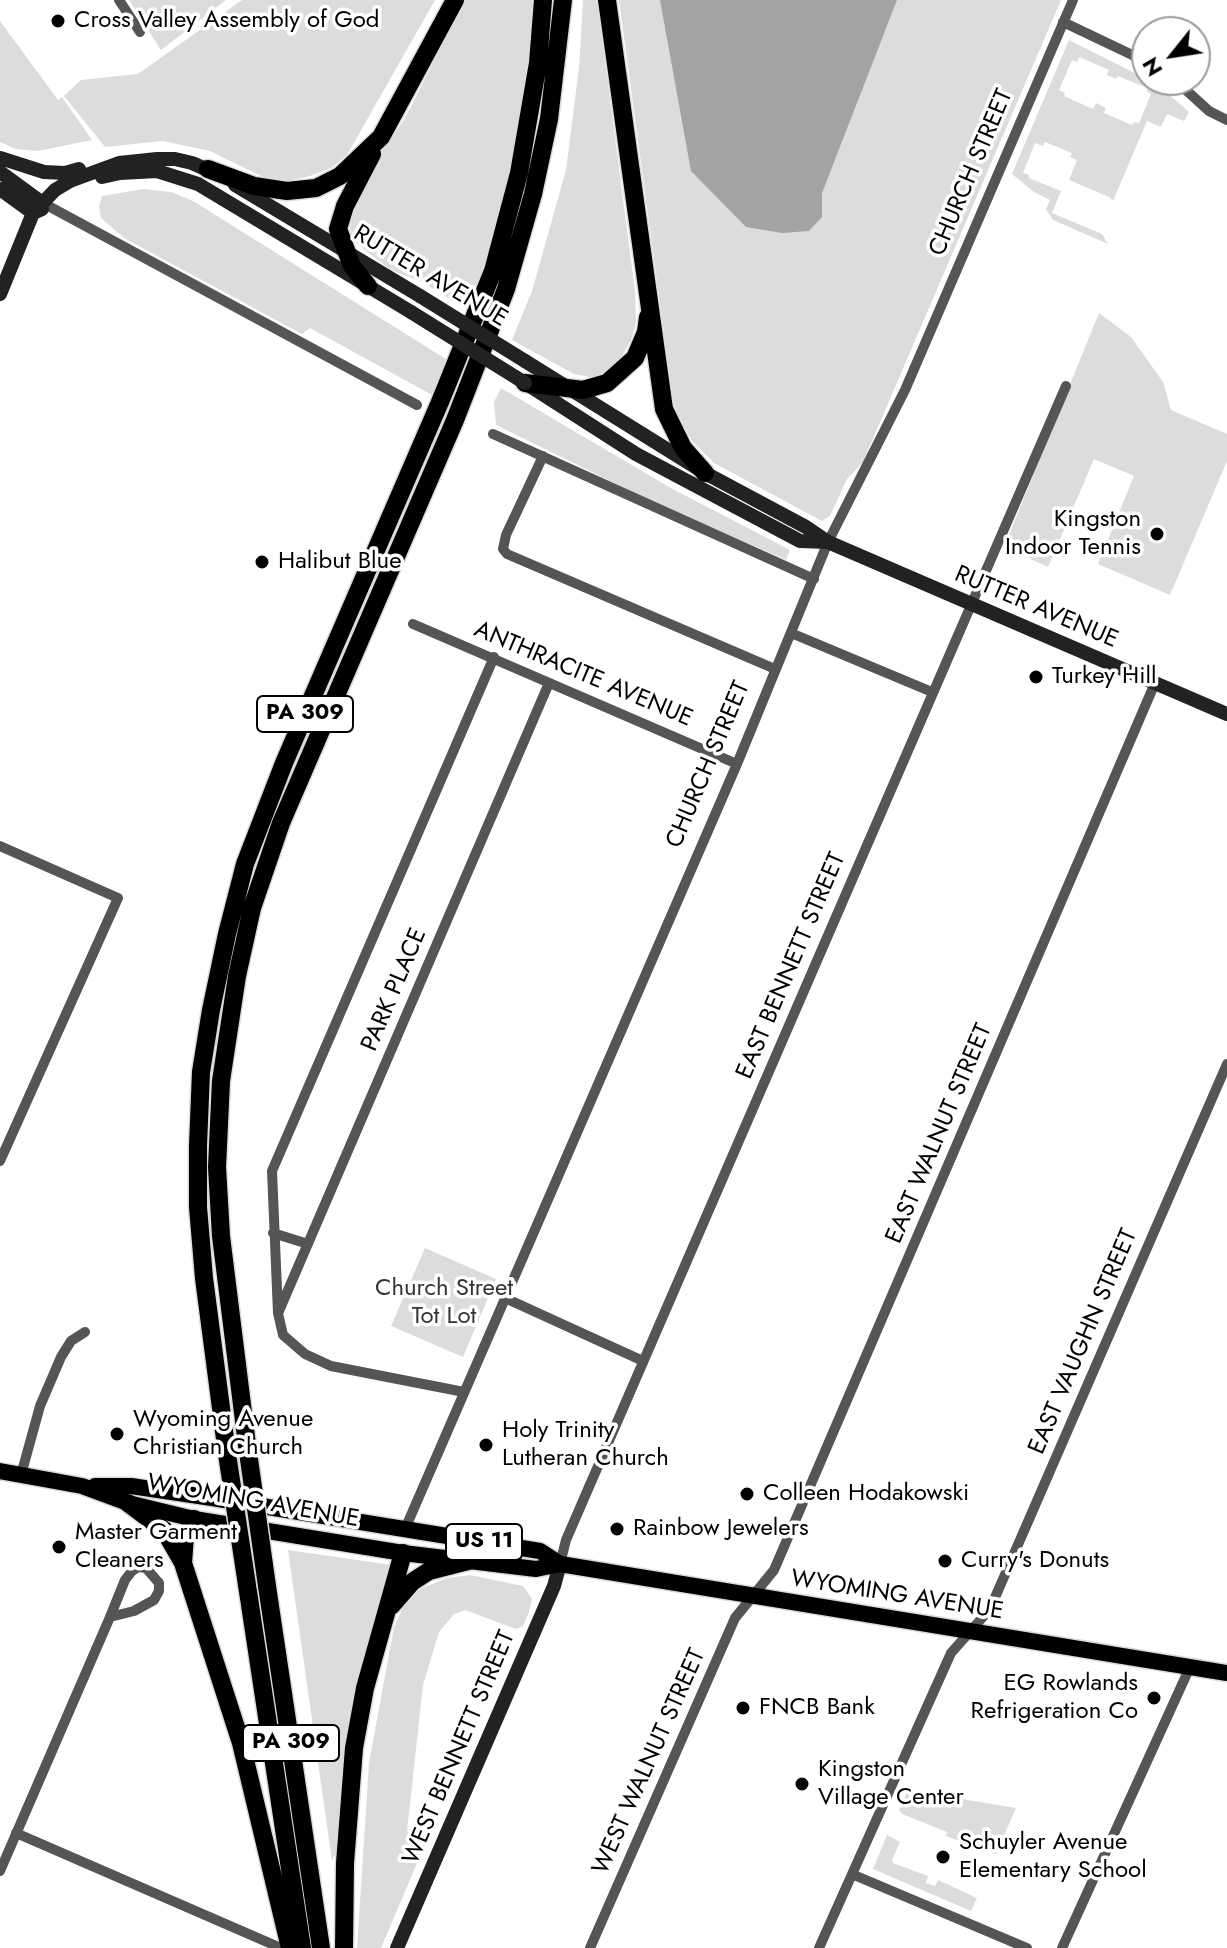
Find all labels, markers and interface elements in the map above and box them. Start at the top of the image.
place label: Cross Valley Assembly of God [74,7,380,35]
marker: Cross Valley Assembly of God [49,12,67,30]
north arrow [1131,16,1211,96]
text: N [1134,51,1170,83]
street label: CHURCH STREET [924,85,1020,261]
street label: RUTTER AVENUE [348,220,512,334]
place label: Kingston Indoor Tennis [1005,506,1141,562]
marker: Kingston Indoor Tennis [1148,525,1166,543]
place label: Halibut Blue [278,548,402,576]
marker: Halibut Blue [253,553,271,571]
street label: RUTTER AVENUE [950,561,1122,655]
street label: ANTHRACITE AVENUE [469,616,697,734]
place label: Turkey Hill [1052,663,1156,691]
marker: Turkey Hill [1027,668,1045,686]
street label: CHURCH STREET [661,677,757,853]
road number: PA 309 [257,696,353,732]
street label: EAST BENNETT STREET [731,848,853,1084]
street label: PARK PLACE [356,924,434,1056]
street label: EAST WALNUT STREET [881,1020,999,1248]
street label: EAST VAUGHN STREET [1024,1225,1144,1459]
park label: Church Street Tot Lot [375,1275,513,1331]
place label: Wyoming Avenue Christian Church [133,1406,313,1462]
place label: Holy Trinity Lutheran Church [502,1417,669,1473]
marker: Wyoming Avenue Christian Church [108,1425,126,1443]
marker: Holy Trinity Lutheran Church [477,1436,495,1454]
street label: WYOMING AVENUE [145,1469,361,1535]
place label: Colleen Hodakowski [763,1480,969,1508]
marker: Colleen Hodakowski [738,1485,756,1503]
place label: Rainbow Jewelers [633,1515,809,1543]
place label: Master Garment Cleaners [75,1519,237,1575]
marker: Rainbow Jewelers [608,1520,626,1538]
road number: US 11 [446,1524,522,1560]
marker: Master Garment Cleaners [50,1538,68,1556]
place label: Curry's Donuts [961,1547,1109,1575]
marker: Curry's Donuts [936,1552,954,1570]
street label: WYOMING AVENUE [789,1565,1005,1627]
street label: WEST BENNETT STREET [398,1627,522,1869]
street label: WEST WALNUT STREET [587,1645,713,1879]
place label: EG Rowlands Refrigeration Co [971,1670,1138,1726]
marker: EG Rowlands Refrigeration Co [1145,1689,1163,1707]
place label: FNCB Bank [759,1694,875,1722]
marker: FNCB Bank [734,1699,752,1717]
road number: PA 309 [243,1725,339,1761]
place label: Kingston Village Center [818,1756,964,1812]
marker: Kingston Village Center [793,1775,811,1793]
place label: Schuyler Avenue Elementary School [959,1829,1147,1885]
marker: Schuyler Avenue Elementary School [934,1848,952,1866]

